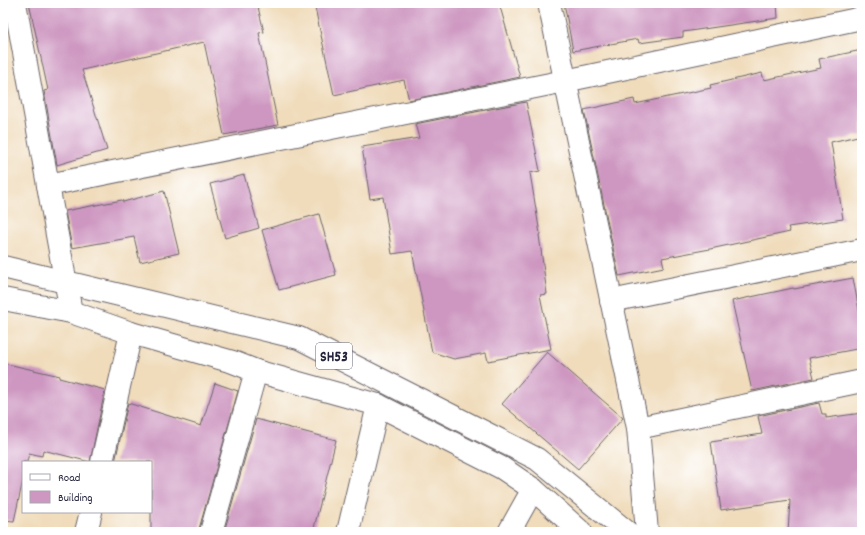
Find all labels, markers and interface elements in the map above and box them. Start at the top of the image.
road number: SH53 [316,343,352,369]
legend [22,461,152,513]
text: Road [58,470,80,487]
text: Building [58,490,93,507]

